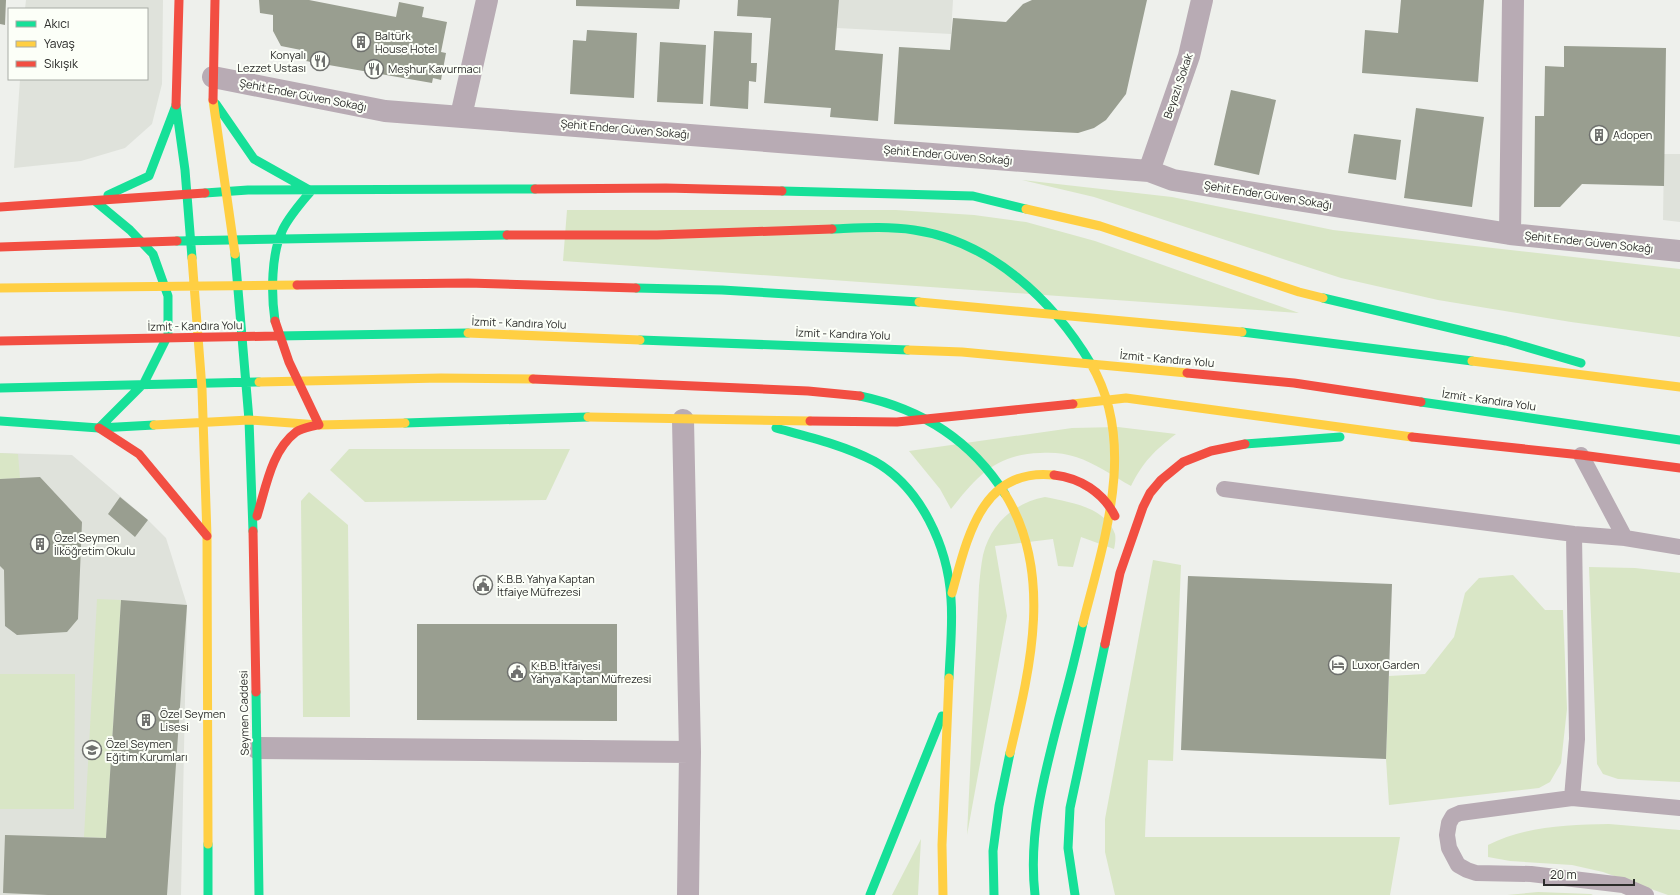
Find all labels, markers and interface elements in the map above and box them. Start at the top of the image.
legend [8,8,148,80]
text: Akıcı [44,15,70,32]
place label: Baltürk House Hotel [375,28,437,56]
building icon: Baltürk House Hotel [350,31,372,53]
text: Yavaş [44,35,75,52]
place label: Konyalı Lezzet Ustası [237,47,306,75]
restaurant icon: Konyalı Lezzet Ustası [309,50,331,72]
street label: Beyazlı Sokak [1159,51,1196,121]
text: Sıkışık [44,55,79,72]
restaurant icon: Meşhur Kavurmacı [363,58,385,80]
place label: Meşhur Kavurmacı [388,61,481,76]
street label: Şehit Ender Güven Sokağı [238,75,368,114]
street label: Şehit Ender Güven Sokağı [560,115,690,142]
building icon: Adopen [1588,124,1610,146]
place label: Adopen [1613,127,1652,142]
street label: Şehit Ender Güven Sokağı [883,141,1013,168]
street label: Şehit Ender Güven Sokağı [1203,177,1333,212]
street label: Şehit Ender Güven Sokağı [1524,227,1654,256]
street label: İzmit - Kandıra Yolu [471,313,567,332]
street label: İzmit - Kandıra Yolu [147,317,243,334]
street label: İzmit - Kandıra Yolu [795,324,891,343]
street label: İzmit - Kandıra Yolu [1119,347,1215,370]
street label: İzmit - Kandıra Yolu [1441,385,1537,414]
place label: Özel Seymen İlköğretim Okulu [54,530,135,558]
building icon: Özel Seymen İlköğretim Okulu [29,533,51,555]
place label: K.B.B. Yahya Kaptan İtfaiye Müfrezesi [497,571,595,599]
public building icon: K.B.B. Yahya Kaptan İtfaiye Müfrezesi [472,574,494,596]
hotel icon: Luxor Garden [1327,654,1349,676]
place label: Luxor Garden [1352,657,1419,672]
place label: K.B.B. İtfaiyesi Yahya Kaptan Müfrezesi [531,658,651,686]
public building icon: K.B.B. İtfaiyesi Yahya Kaptan Müfrezesi [506,661,528,683]
street label: Seymen Caddesi [235,670,252,756]
place label: Özel Seymen Lisesi [160,706,226,734]
building icon: Özel Seymen Lisesi [135,709,157,731]
place label: Özel Seymen Eğitim Kurumları [106,736,188,764]
school or university icon: Özel Seymen Eğitim Kurumları [81,739,103,761]
scale bar [1544,861,1634,887]
text: 20 m [1550,866,1577,883]

